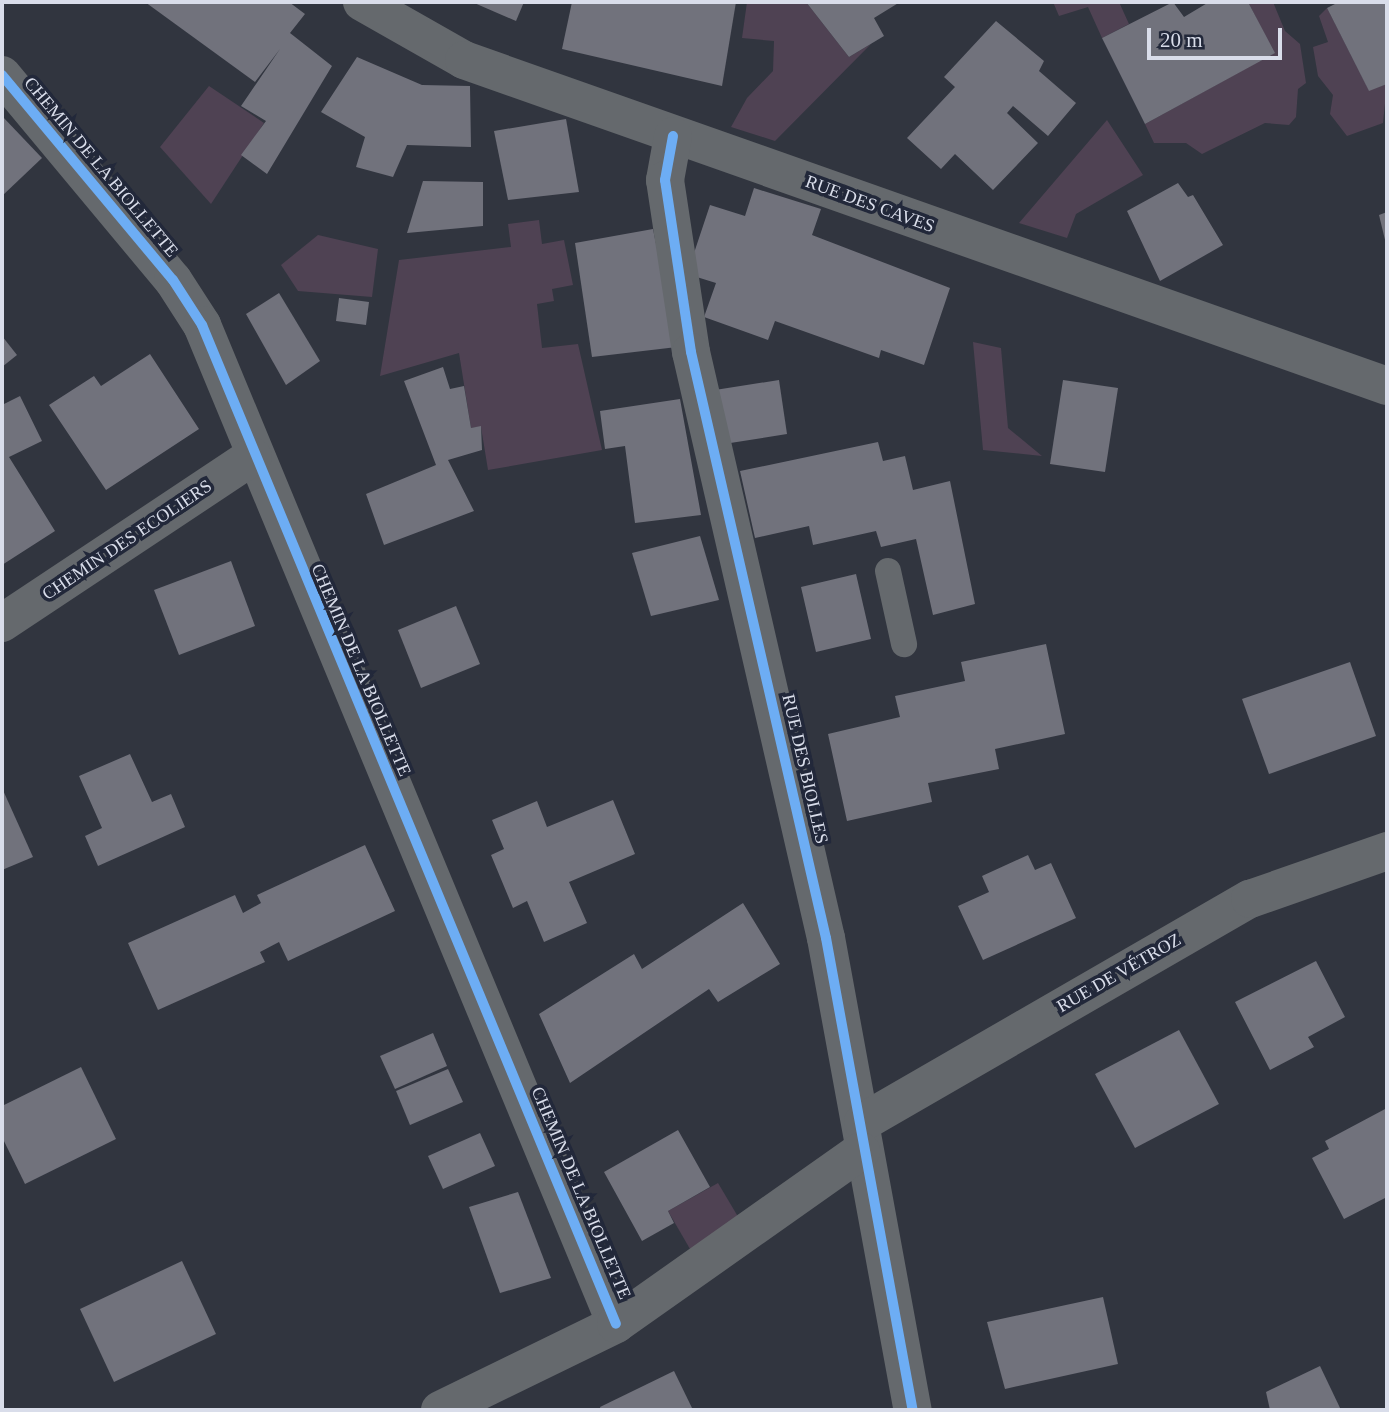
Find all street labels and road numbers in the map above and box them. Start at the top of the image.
street label: CHEMIN DE LA BIOLLETTE [19,72,183,262]
street label: RUE DES CAVES [803,171,937,237]
street label: CHEMIN DES ECOLIERS [38,475,216,605]
street label: CHEMIN DE LA BIOLLETTE [306,560,416,780]
street label: RUE DES BIOLLES [777,692,833,846]
street label: RUE DE VÉTROZ [1053,929,1185,1017]
street label: CHEMIN DE LA BIOLLETTE [526,1083,636,1303]

